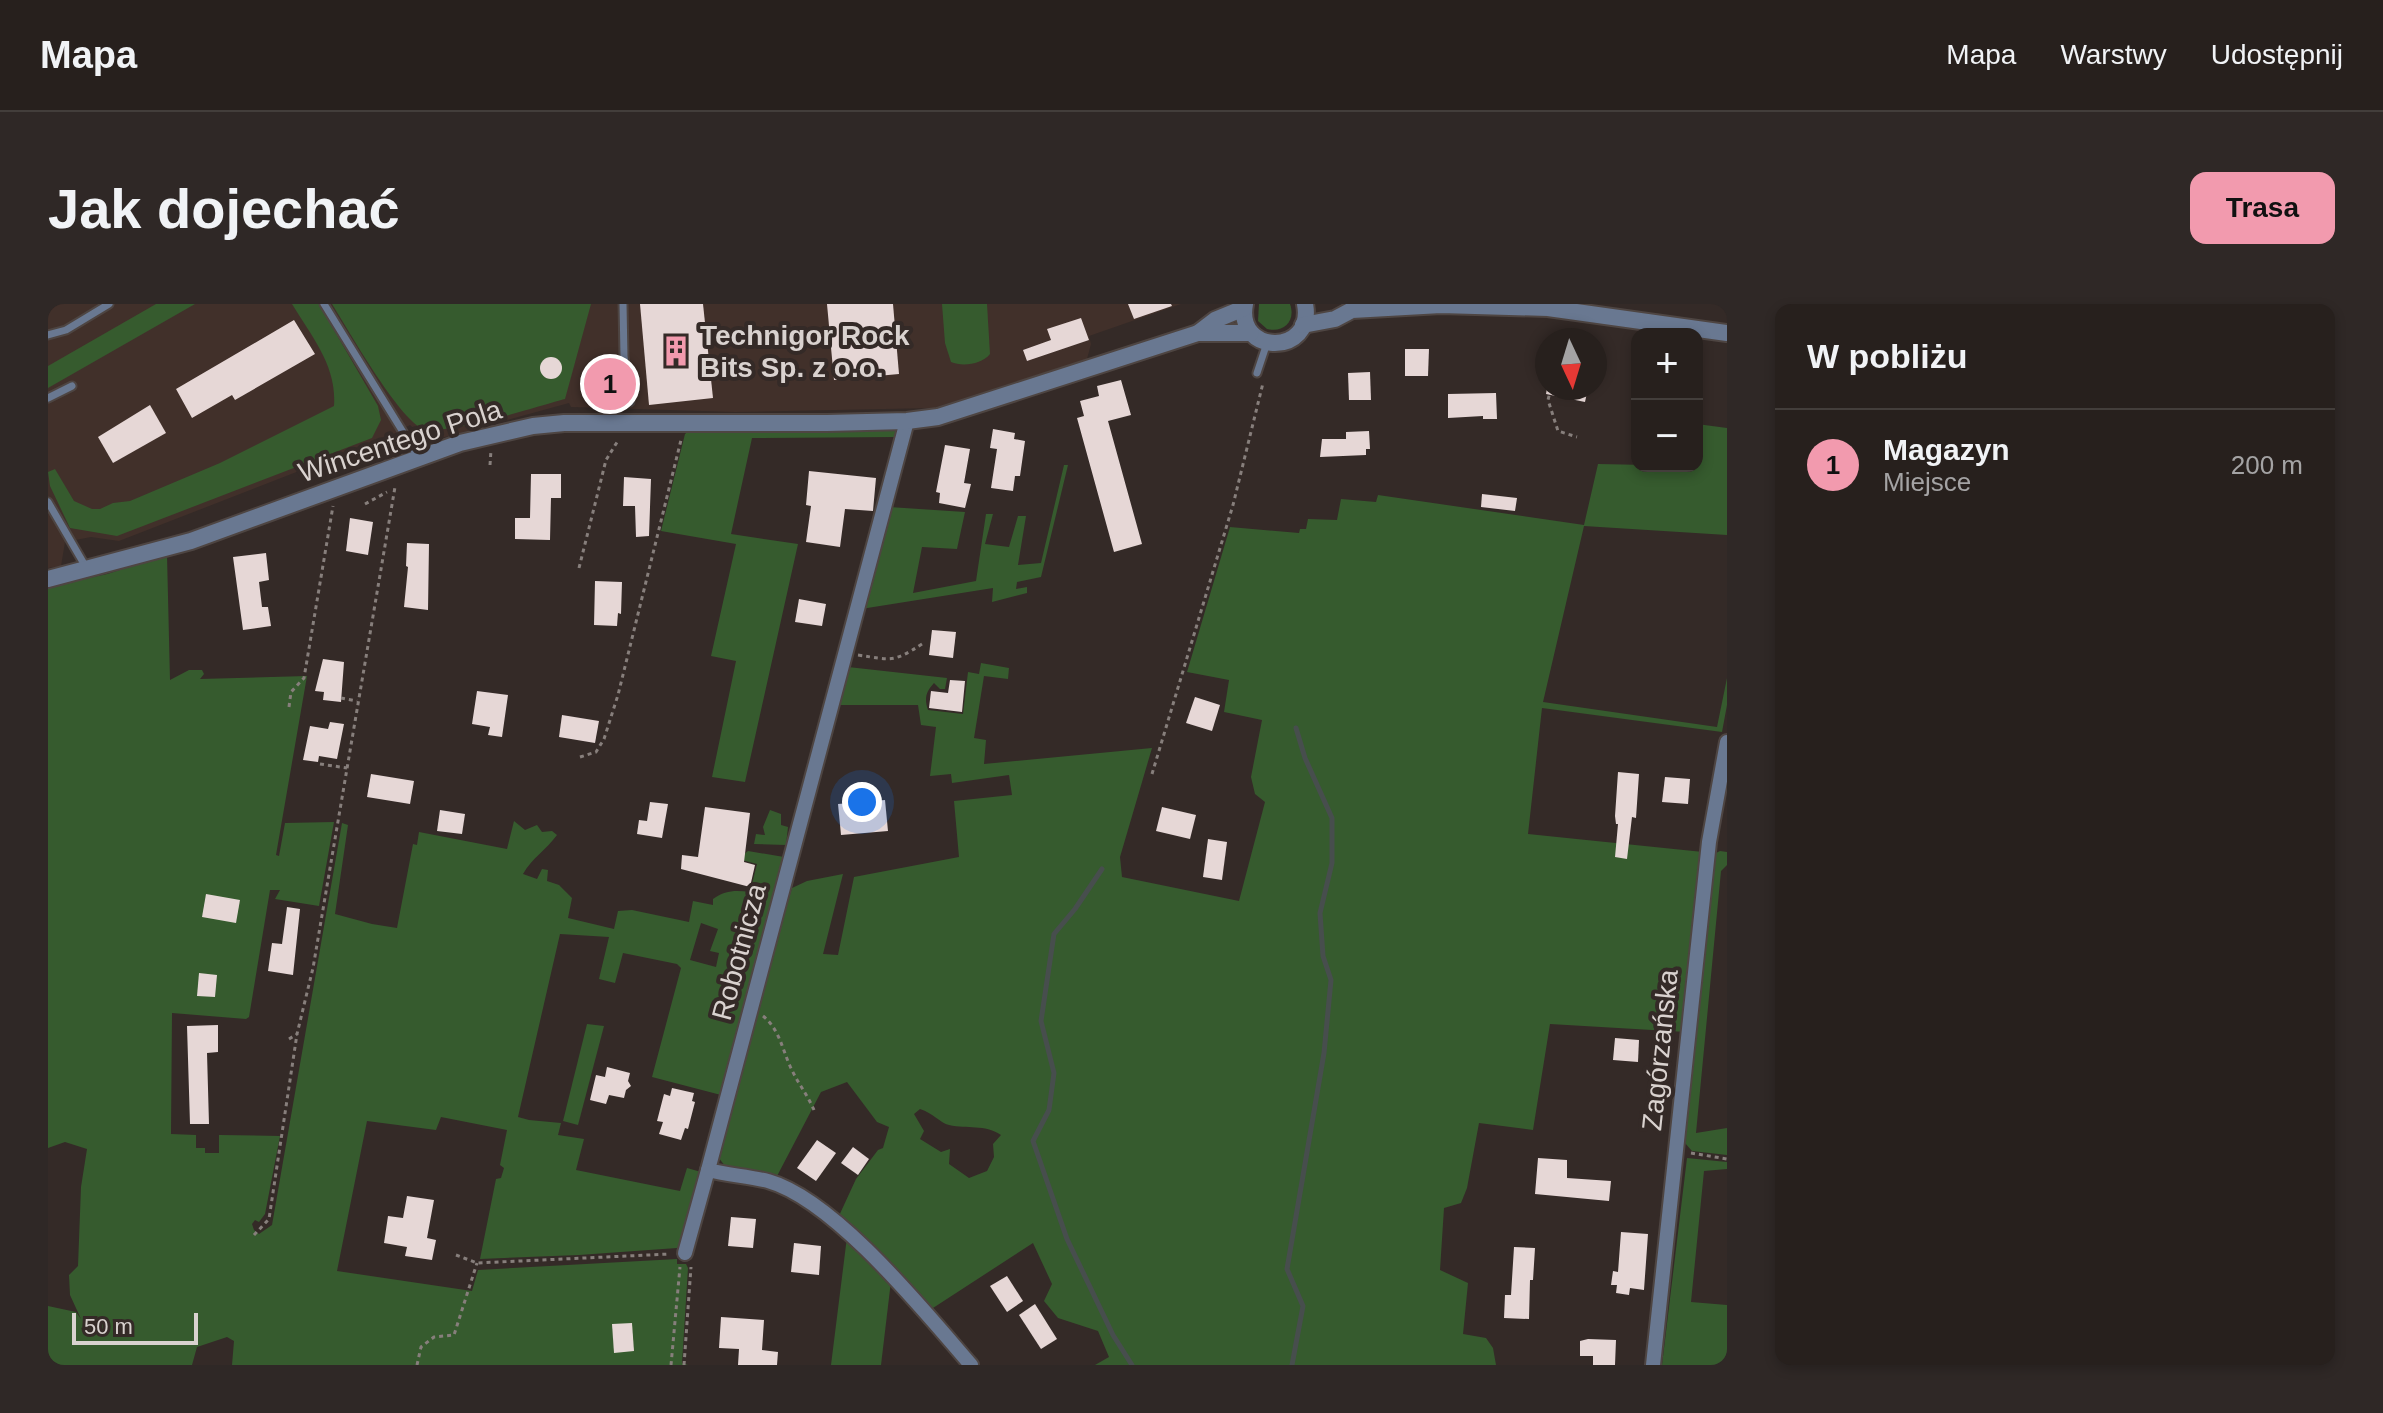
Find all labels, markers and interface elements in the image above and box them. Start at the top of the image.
text: Mapa [40,34,137,76]
text: Mapa [1946,39,2016,70]
text: Warstwy [2060,39,2167,70]
text: Udostępnij [2211,39,2343,70]
button: Trasa [2190,172,2335,244]
text: Jak dojechać [48,177,400,240]
place label: Technigor Rock Bits Sp. z o.o. [700,320,910,383]
north arrow [1535,328,1607,400]
map controls [1631,328,1703,472]
button: + [1631,328,1703,400]
building icon: Technigor Rock Bits Sp. z o.o. [659,334,693,368]
text: W pobliżu [1807,337,1968,375]
pin: 1 [584,354,636,414]
street label: Wincentego Pola [295,393,506,488]
button: − [1631,400,1703,472]
text: Magazyn [1883,433,2010,466]
text: 1 [1826,450,1840,480]
text: 200 m [2231,450,2303,480]
text: Miejsce [1883,467,1971,497]
your location [842,782,882,822]
street label: Robotnicza [706,880,772,1024]
street label: Zagórzańska [1636,967,1684,1132]
scale bar [72,1309,198,1345]
text: 50 m [84,1314,133,1339]

